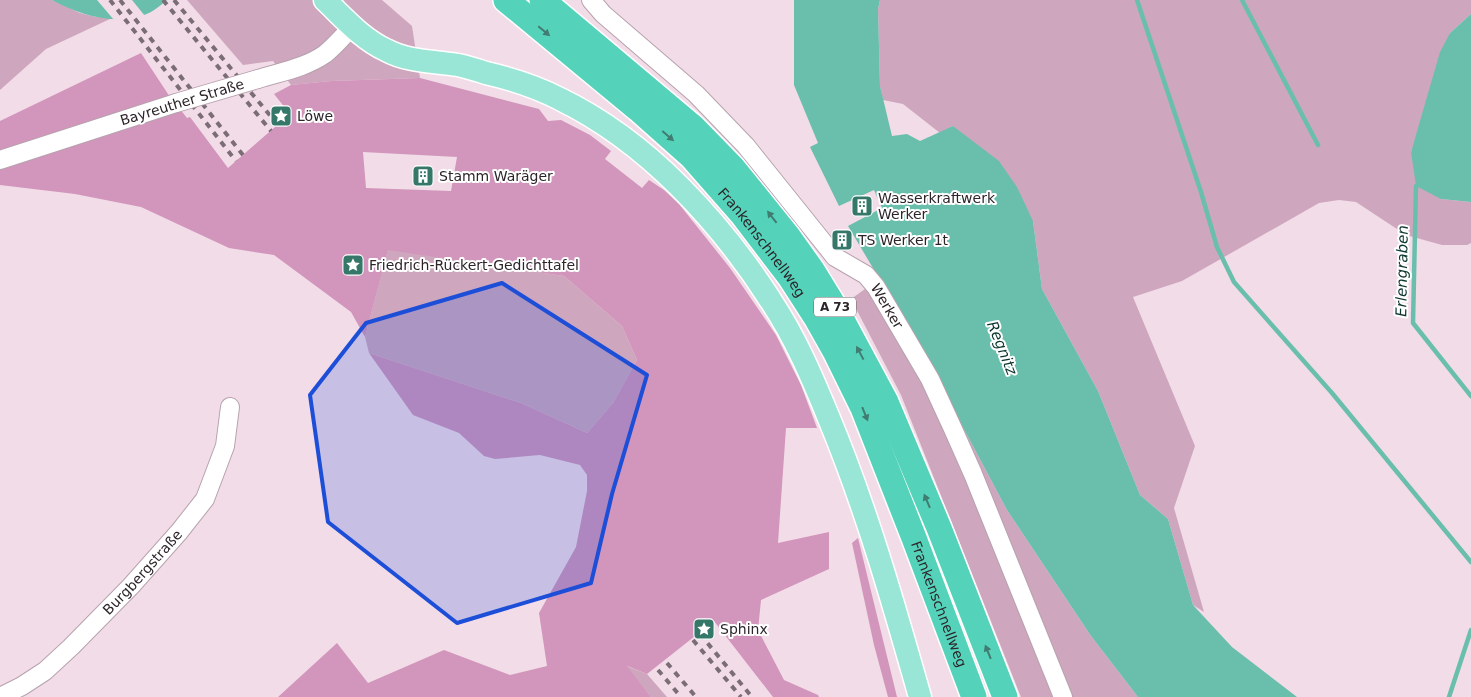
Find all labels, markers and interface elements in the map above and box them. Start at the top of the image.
one-way arrow [537,26,550,37]
street label: Bayreuther Straße [118,76,246,128]
place icon: Löwe [269,104,293,128]
place label: Löwe [297,108,333,124]
one-way arrow [662,130,674,142]
building icon: Stamm Waräger [411,164,435,188]
place label: Stamm Waräger [439,168,553,184]
street label: Frankenschnellweg [715,185,809,300]
place label: Wasserkraftwerk Werker [878,190,996,222]
building icon: Wasserkraftwerk Werker [850,194,874,218]
one-way arrow [767,210,778,223]
water label: Erlengraben [1392,225,1412,317]
building icon: TS Werker 1t [830,228,854,252]
place label: TS Werker 1t [857,232,949,248]
place icon: Friedrich-Rückert-Gedichttafel [341,253,365,277]
place label: Friedrich-Rückert-Gedichttafel [369,257,579,273]
street label: Werker [868,281,907,332]
road number: A 73 [814,298,856,316]
water label: Regnitz [983,318,1021,379]
one-way arrow [856,346,864,360]
one-way arrow [861,407,869,422]
one-way arrow [923,494,931,508]
street label: Burgbergstraße [100,526,185,618]
street label: Frankenschnellweg [908,539,970,669]
place icon: Sphinx [692,617,716,641]
place label: Sphinx [720,621,768,637]
one-way arrow [983,645,991,659]

